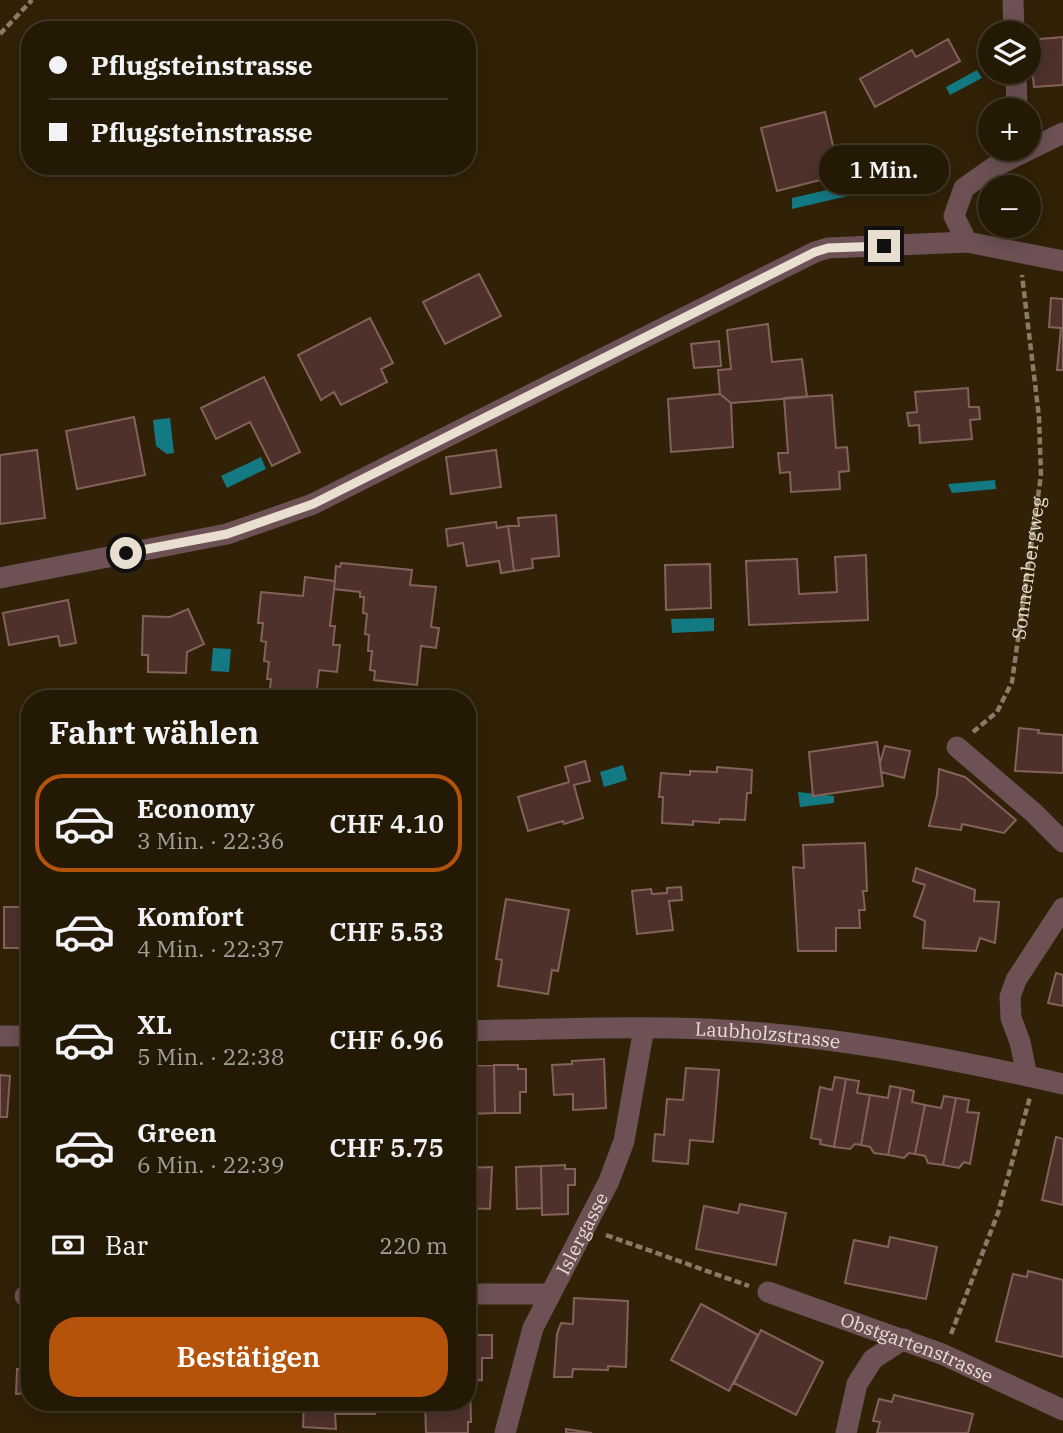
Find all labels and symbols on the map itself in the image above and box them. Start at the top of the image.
callout: 1 Min. [819,145,949,194]
route end [868,230,900,262]
street label: Sonnenbergweg [1006,494,1050,641]
route start [110,537,142,569]
street label: Laubholzstrasse [695,1017,842,1054]
street label: Islergasse [551,1188,613,1279]
street label: Obstgartenstrasse [837,1307,997,1388]

